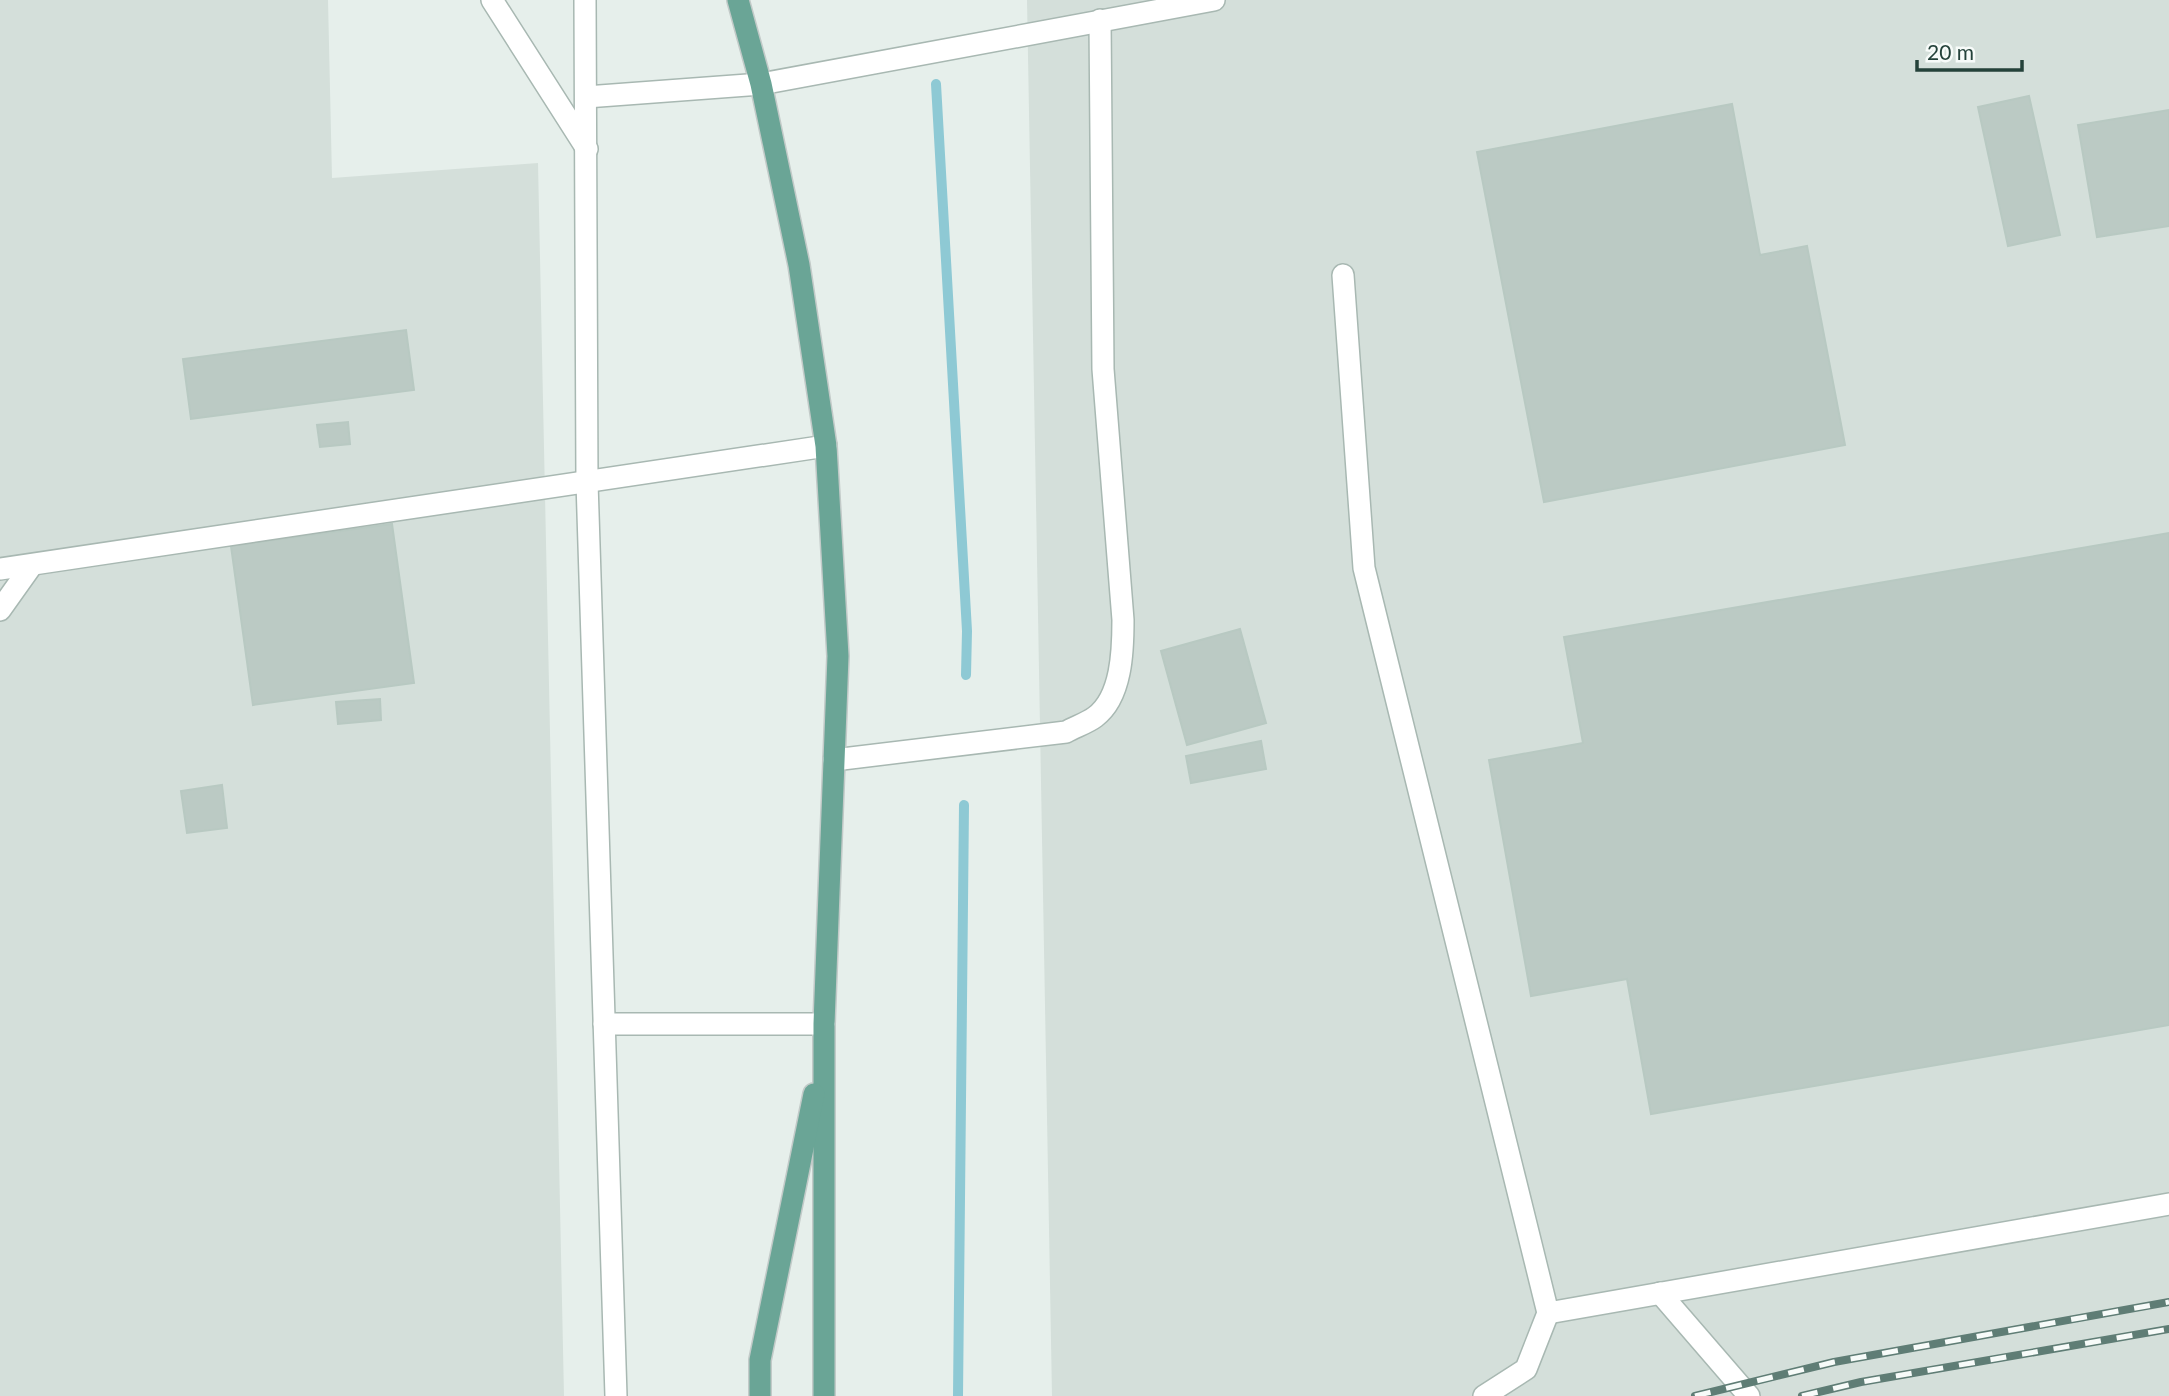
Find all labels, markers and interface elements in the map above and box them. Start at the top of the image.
scale bar [1917,28,2022,72]
text: 20 m [1927,39,1974,64]

